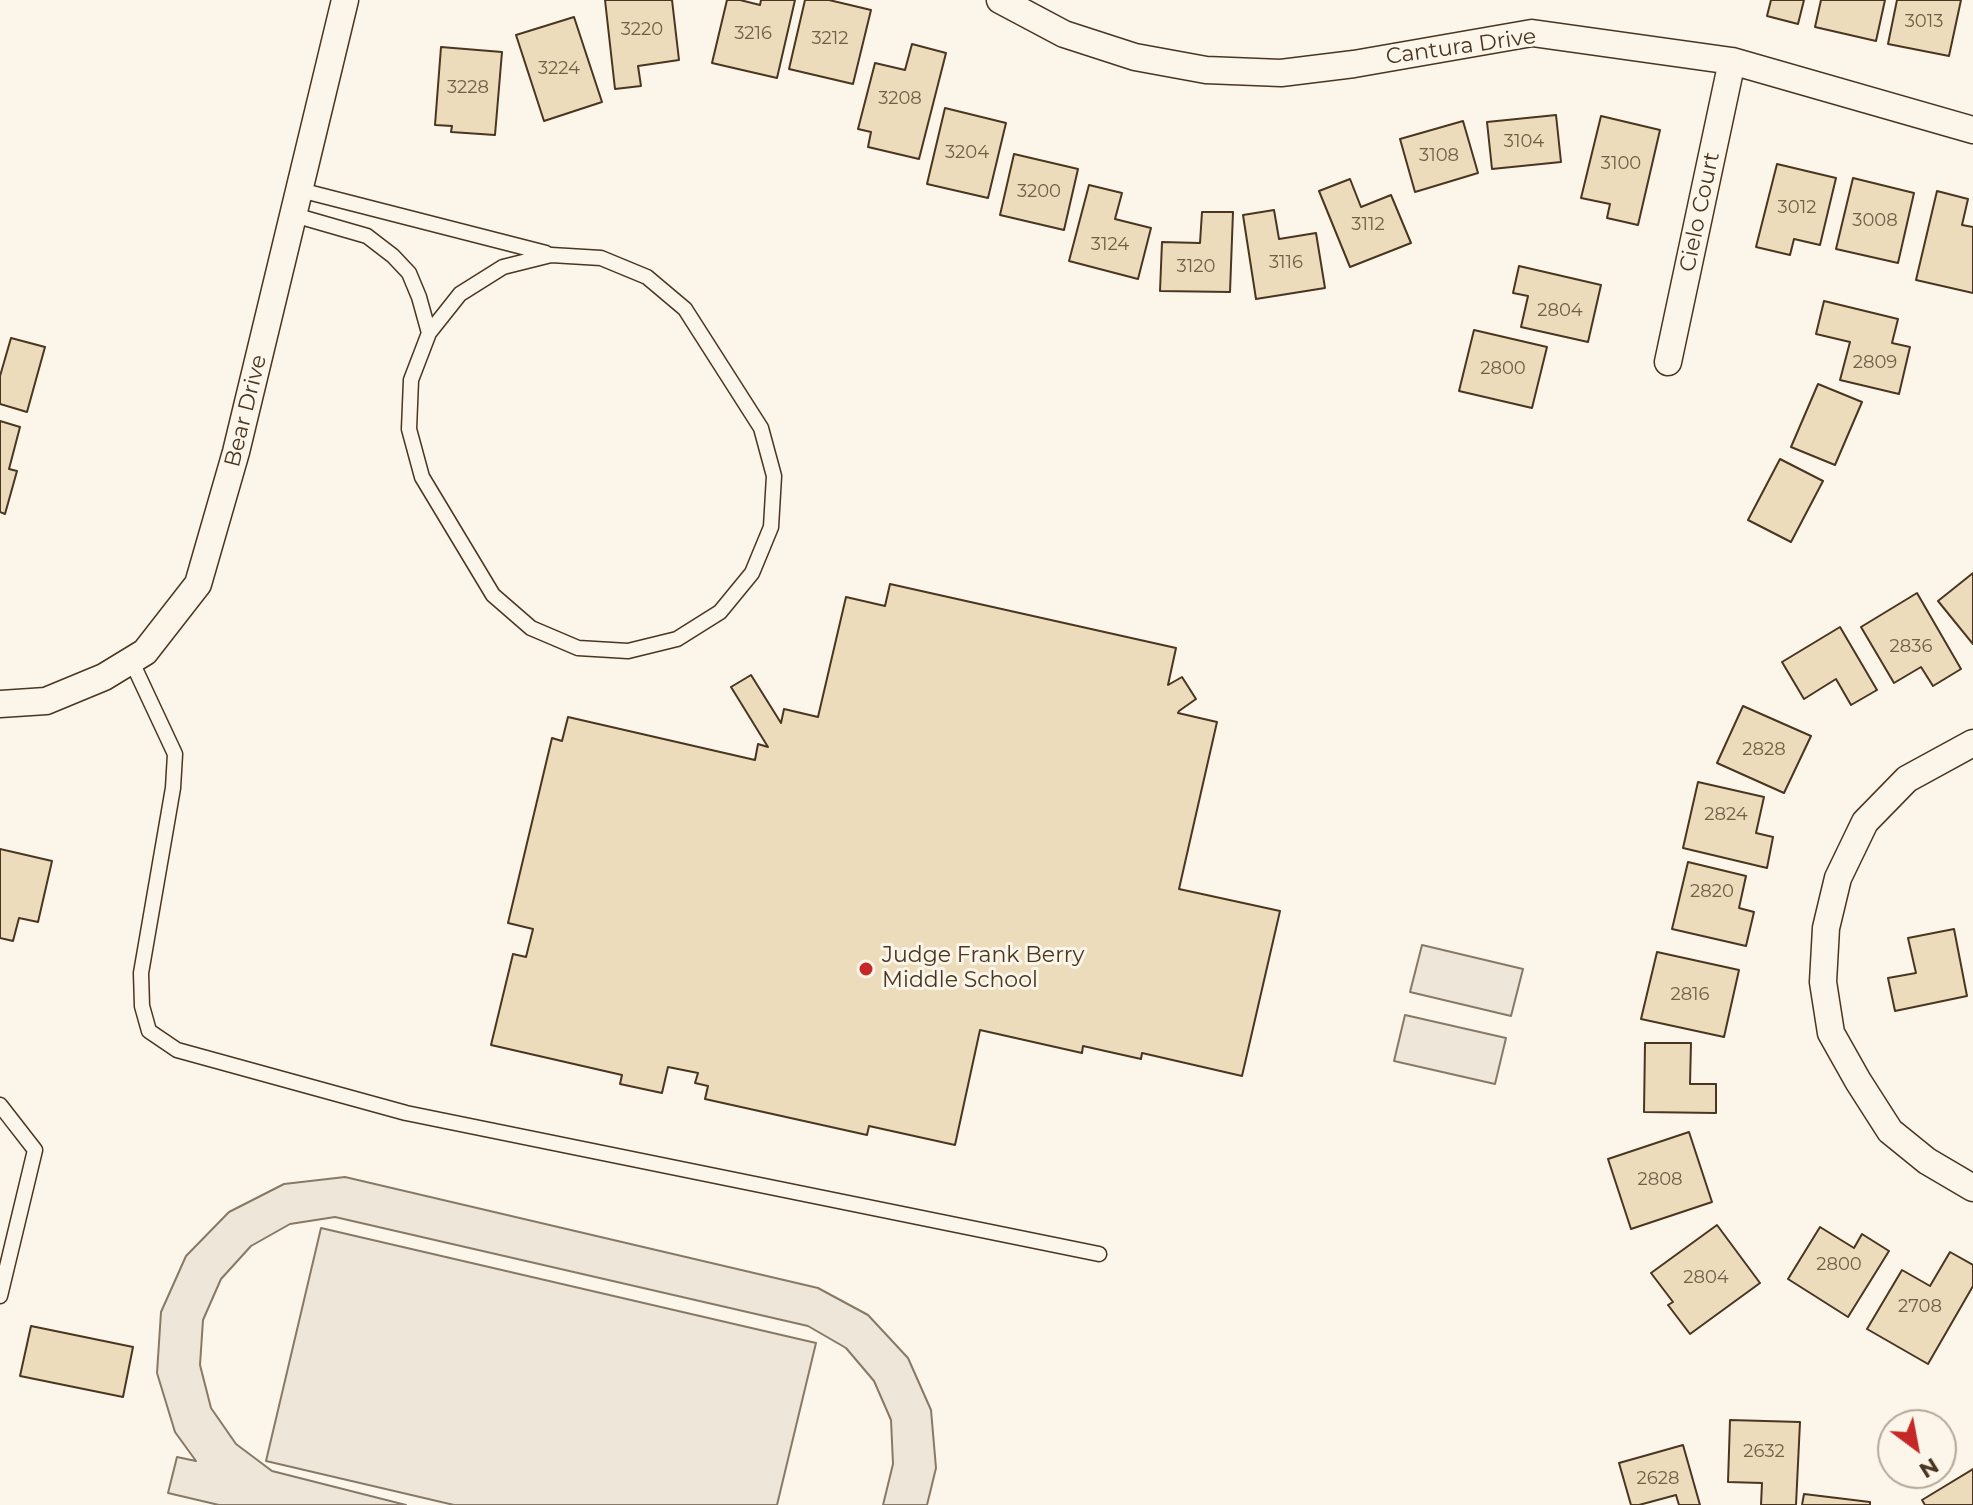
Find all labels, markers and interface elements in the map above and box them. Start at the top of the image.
house number: 3013 [1905,11,1943,33]
house number: 3220 [621,19,663,41]
house number: 3216 [734,23,772,45]
street label: Cantura Drive [1384,23,1538,71]
house number: 3212 [811,28,849,50]
house number: 3224 [538,58,580,80]
house number: 3228 [447,77,489,99]
house number: 3208 [878,88,922,110]
house number: 3104 [1504,131,1544,153]
house number: 3204 [945,142,989,164]
house number: 3108 [1419,145,1459,167]
street label: Cielo Court [1674,150,1726,274]
house number: 3100 [1601,153,1641,175]
house number: 3200 [1017,181,1061,203]
house number: 3012 [1778,197,1816,219]
house number: 3008 [1852,210,1898,232]
house number: 3112 [1351,214,1385,236]
house number: 3124 [1091,234,1129,256]
house number: 3116 [1269,252,1303,274]
house number: 3120 [1177,256,1215,278]
house number: 2804 [1537,300,1583,322]
street label: Bear Drive [219,352,273,470]
house number: 2809 [1853,352,1897,374]
house number: 2800 [1480,358,1526,380]
house number: 2836 [1890,636,1932,658]
house number: 2828 [1742,739,1786,761]
house number: 2824 [1704,804,1748,826]
house number: 2820 [1690,881,1734,903]
place label: Judge Frank Berry Middle School [882,943,1084,994]
marker: Judge Frank Berry Middle School [857,960,875,978]
house number: 2816 [1670,984,1710,1006]
house number: 2808 [1637,1169,1683,1191]
house number: 2800 [1816,1254,1862,1276]
house number: 2804 [1683,1267,1729,1289]
house number: 2708 [1898,1296,1942,1318]
north arrow [1877,1409,1957,1489]
house number: 2632 [1743,1441,1785,1463]
text: N [1914,1452,1944,1484]
house number: 2628 [1637,1468,1679,1490]

